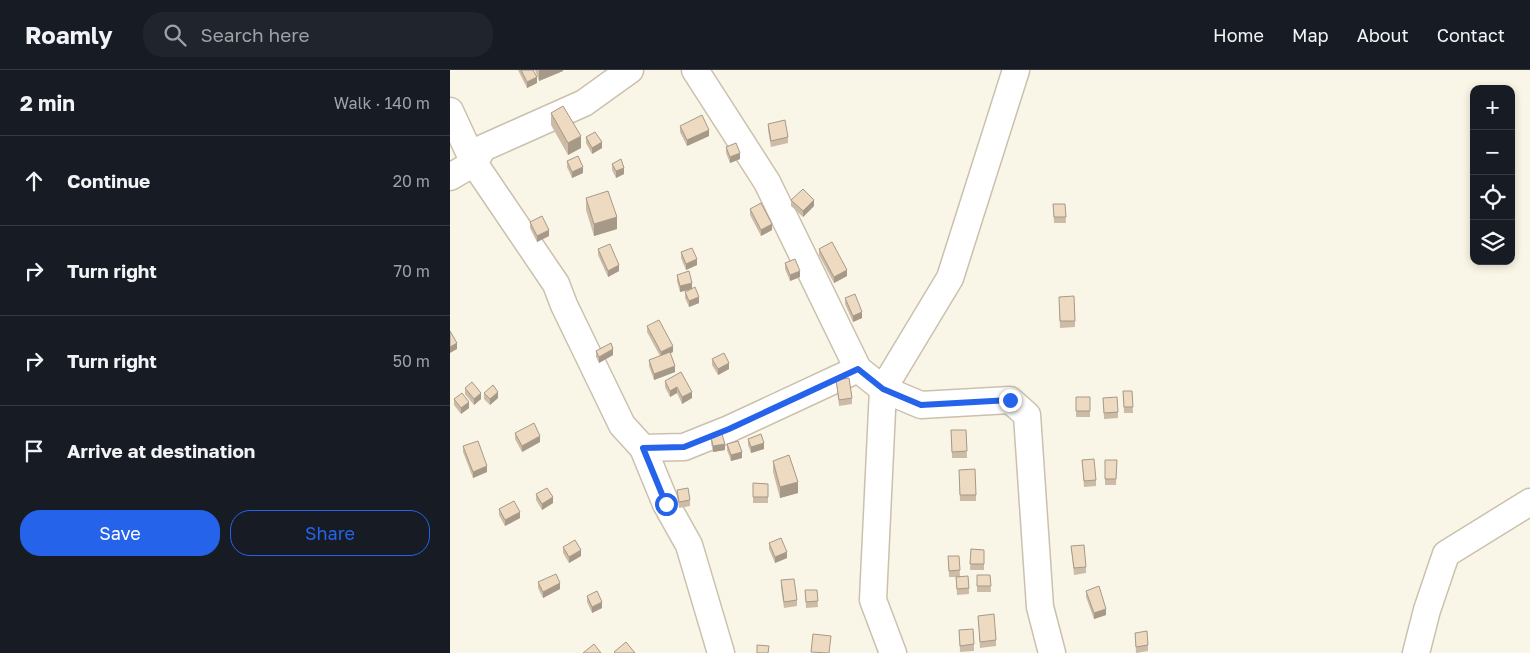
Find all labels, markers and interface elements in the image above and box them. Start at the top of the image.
search box [143,12,493,57]
text: Roamly [25,20,113,49]
icon: search [161,21,189,49]
text: Search here [201,23,309,46]
text: Home [1213,24,1264,46]
text: Map [1292,24,1329,46]
text: About [1357,24,1409,46]
text: Contact [1437,24,1505,46]
map controls [1470,85,1515,265]
button: + [1470,85,1515,130]
text: 2 min [20,90,75,116]
text: Walk · 140 m [334,93,430,113]
button: − [1470,130,1515,175]
icon: ahead [20,167,48,195]
text: Continue [67,169,150,192]
text: 20 m [393,171,430,191]
button: locate [1470,175,1515,220]
button: layers [1470,220,1515,265]
icon: right [20,257,48,285]
text: Turn right [67,259,157,282]
text: 70 m [393,261,430,281]
icon: right [20,347,48,375]
text: Turn right [67,349,157,372]
text: 50 m [393,351,430,371]
route end [999,389,1022,412]
icon: arrive [20,437,48,465]
text: Arrive at destination [67,439,255,462]
route start [655,493,678,516]
button: Save [20,510,220,556]
button: Share [230,510,430,556]

